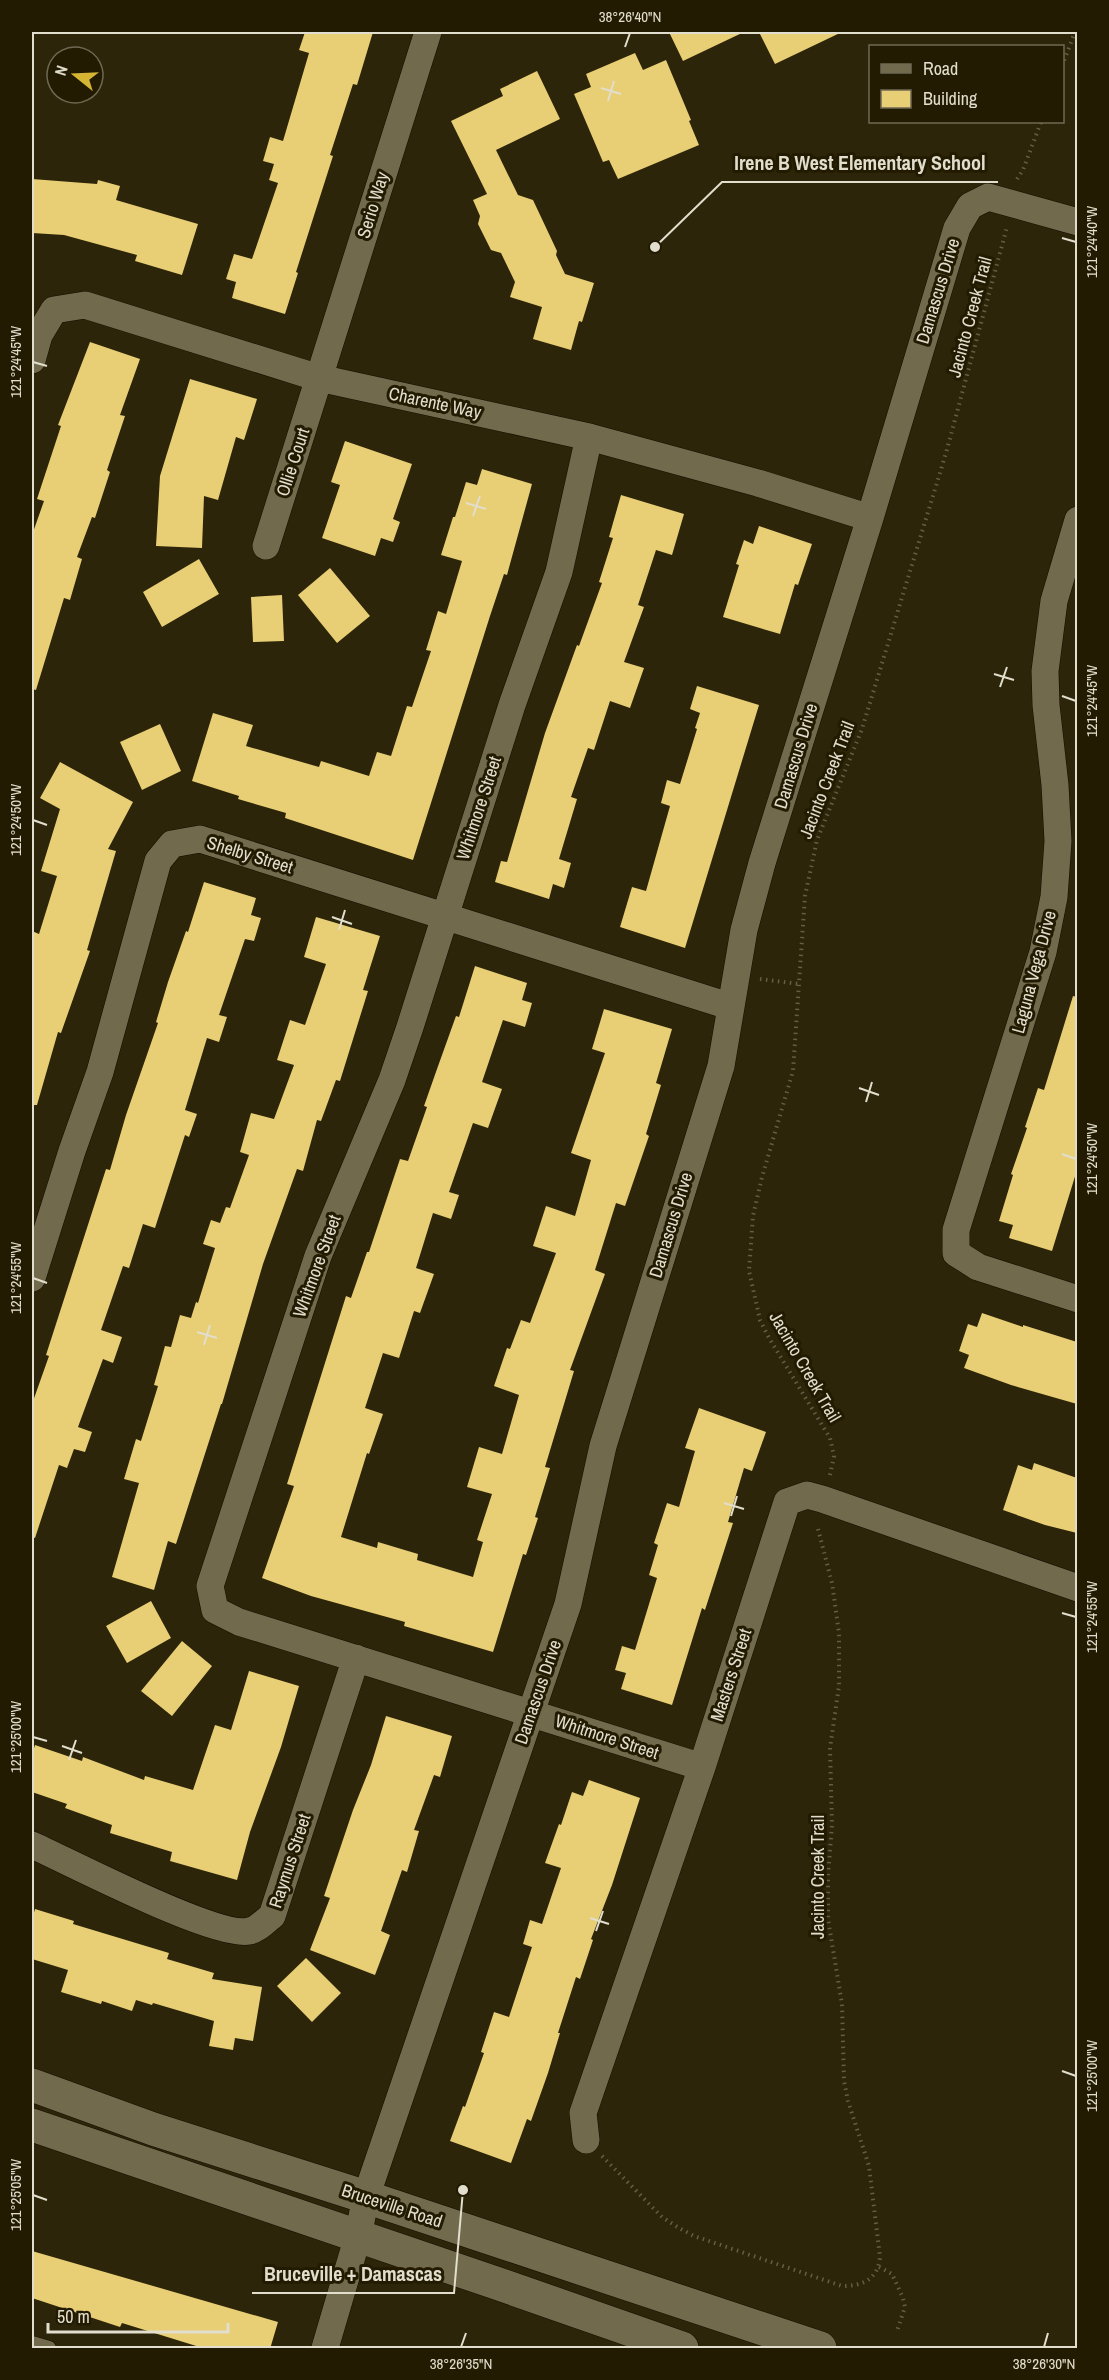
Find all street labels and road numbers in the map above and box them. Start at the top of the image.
street label: Serio Way [351,168,395,241]
street label: Damascus Drive [910,235,965,347]
street label: Jacinto Creek Trail [941,254,998,380]
street label: Charente Way [387,381,484,425]
street label: Ollie Court [270,424,315,499]
street label: Damascus Drive [768,700,823,812]
street label: Jacinto Creek Trail [793,718,860,842]
street label: Whitmore Street [450,753,507,863]
street label: Shelby Street [204,830,296,879]
street label: Laguna Vega Drive [1005,908,1062,1036]
street label: Damascus Drive [643,1169,698,1281]
street label: Whitmore Street [286,1211,347,1321]
street label: Jacinto Creek Trail [764,1307,847,1427]
street label: Masters Street [704,1625,757,1724]
street label: Damascus Drive [508,1636,567,1747]
street label: Whitmore Street [552,1708,662,1765]
street label: Raymus Street [263,1811,316,1911]
street label: Jacinto Creek Trail [805,1815,830,1939]
street label: Bruceville Road [339,2178,446,2234]

